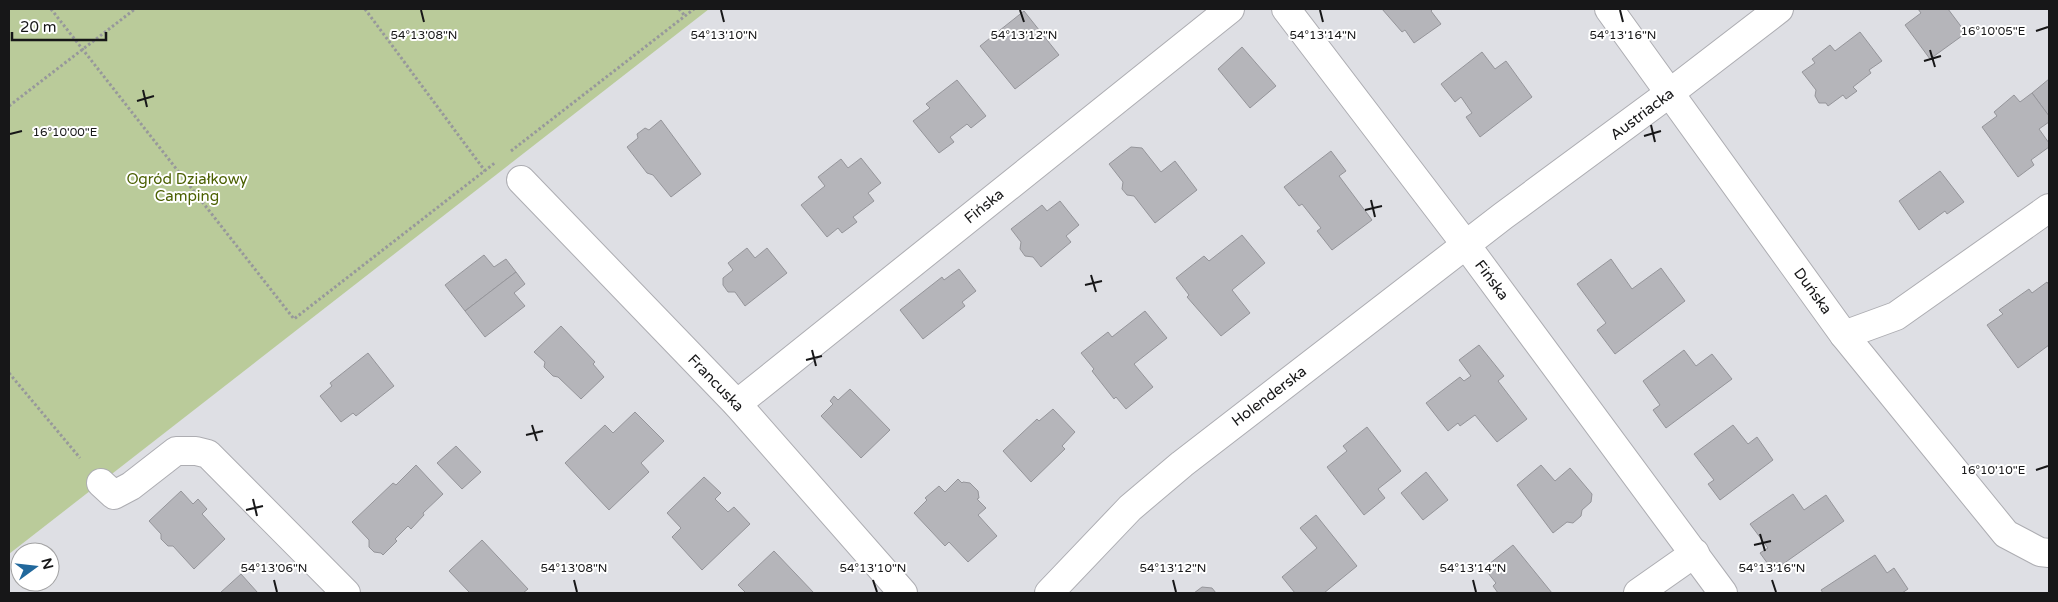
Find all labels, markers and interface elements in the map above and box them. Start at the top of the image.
scale bar [12,10,106,42]
text: 20 m [20,18,57,36]
text: 16°10'05"E [1961,24,2026,38]
text: 54°13'08"N [391,28,458,42]
text: 54°13'10"N [691,28,758,42]
text: 54°13'12"N [991,28,1058,42]
text: 54°13'14"N [1290,28,1357,42]
text: 54°13'16"N [1590,28,1657,42]
street label: Austriacka [1606,84,1678,144]
text: 16°10'00"E [33,125,98,139]
park label: Ogród Działkowy Camping [126,170,248,205]
street label: Fińska [961,185,1007,227]
street label: Fińska [1471,256,1513,304]
street label: Duńska [1790,264,1836,318]
street label: Francuska [684,351,748,415]
street label: Holenderska [1228,362,1310,430]
text: 16°10'10"E [1961,463,2026,477]
north arrow [10,542,60,592]
text: N [37,556,57,571]
text: 54°13'06"N [241,561,308,575]
text: 54°13'08"N [541,561,608,575]
text: 54°13'10"N [840,561,907,575]
text: 54°13'12"N [1140,561,1207,575]
text: 54°13'14"N [1440,561,1507,575]
text: 54°13'16"N [1739,561,1806,575]

